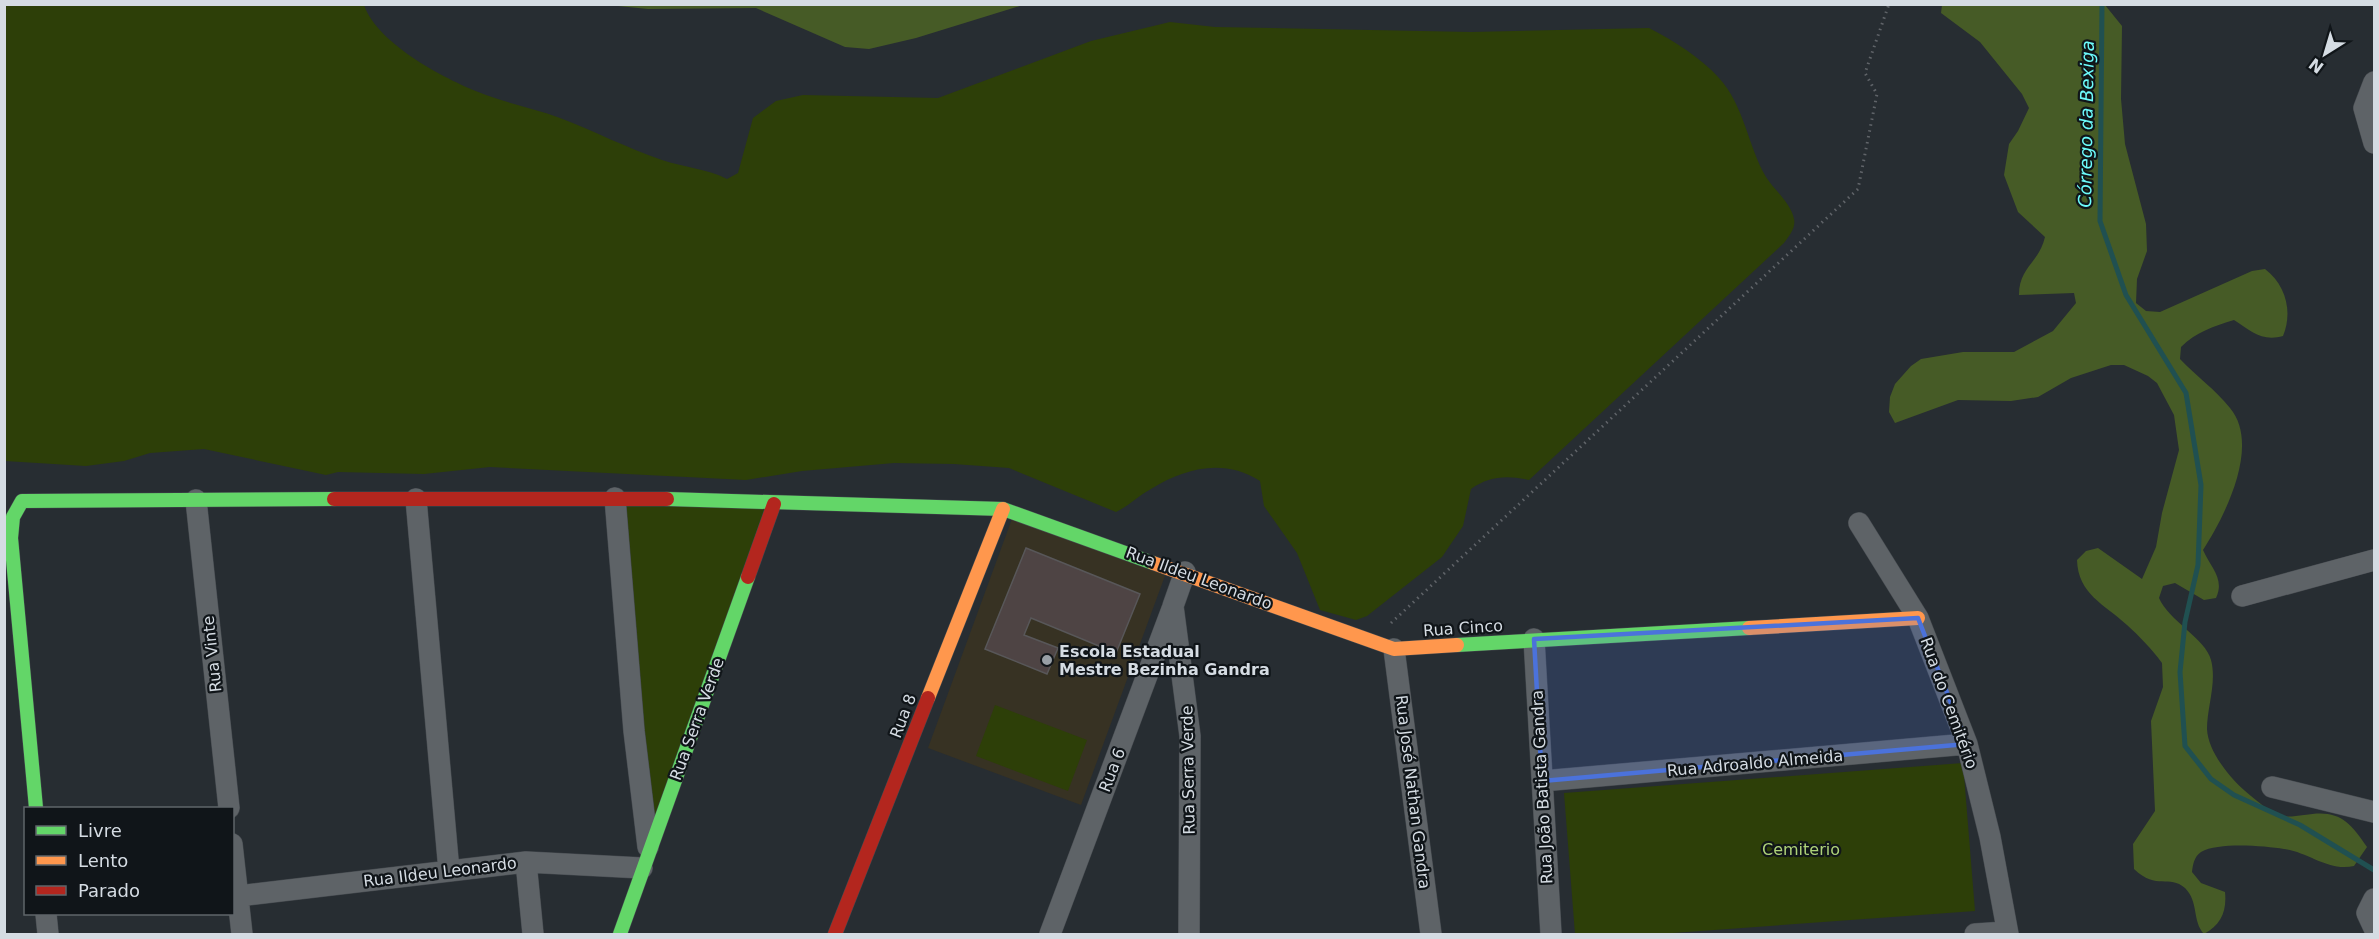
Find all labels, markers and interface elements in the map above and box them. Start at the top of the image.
north arrow [2295,24,2355,84]
water label: Córrego da Bexiga [2074,40,2098,208]
text: N [2305,54,2327,77]
street label: Rua Ildeu Leonardo [1123,543,1275,613]
street label: Rua Vinte [199,615,225,693]
street label: Rua Cinco [1423,616,1503,640]
street label: Rua do Cemitério [1916,635,1982,771]
place label: Escola Estadual Mestre Bezinha Gandra [1059,642,1270,679]
marker: Escola Estadual Mestre Bezinha Gandra [1040,653,1054,667]
street label: Rua Serra Verde [666,655,728,783]
street label: Rua João Batista Gandra [1527,689,1557,885]
street label: Rua 8 [886,691,920,741]
street label: Rua José Nathan Gandra [1392,694,1434,890]
street label: Rua Serra Verde [1177,705,1199,835]
street label: Rua 6 [1095,745,1129,795]
street label: Rua Adroaldo Almeida [1666,746,1844,780]
legend [24,807,234,915]
text: Livre [78,820,122,841]
park label: Cemiterio [1762,840,1840,859]
text: Lento [78,850,128,871]
street label: Rua Ildeu Leonardo [362,853,518,891]
text: Parado [78,880,140,901]

